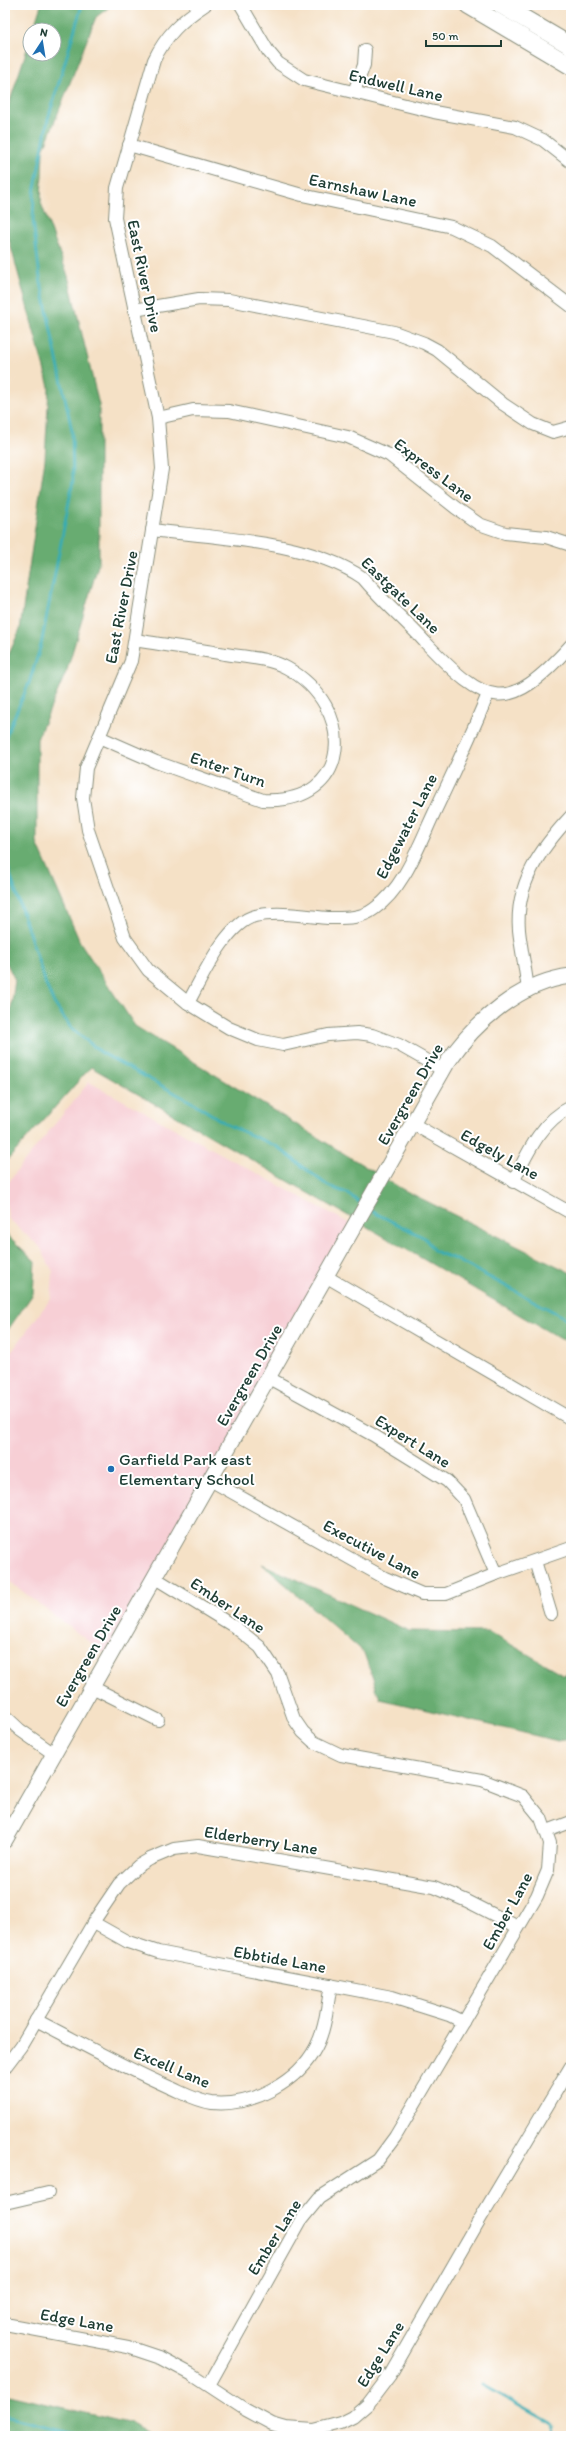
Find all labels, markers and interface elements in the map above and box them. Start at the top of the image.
north arrow [22,22,62,62]
scale bar [426,22,501,48]
text: N [39,26,49,40]
text: 50 m [432,29,458,43]
street label: Endwell Lane [347,64,445,106]
street label: Earnshaw Lane [307,169,419,211]
street label: East River Drive [123,218,167,334]
street label: Express Lane [390,434,478,506]
street label: East River Drive [100,549,142,665]
street label: Eastgate Lane [357,552,445,638]
street label: Enter Turn [188,747,268,791]
street label: Edgewater Lane [371,770,441,882]
street label: Evergreen Drive [373,1039,447,1149]
street label: Edgely Lane [457,1124,543,1184]
street label: Evergreen Drive [212,1320,286,1430]
street label: Expert Lane [372,1410,454,1472]
place label: Garfield Park east Elementary School [119,1449,255,1489]
marker: Garfield Park east Elementary School [106,1464,116,1474]
street label: Executive Lane [320,1515,424,1583]
street label: Ember Lane [187,1573,269,1637]
street label: Evergreen Drive [51,1601,125,1711]
street label: Elderberry Lane [203,1821,319,1859]
street label: Ember Lane [477,1869,537,1953]
street label: Ebbtide Lane [232,1941,328,1977]
street label: Excell Lane [131,2042,213,2092]
street label: Ember Lane [243,2195,305,2279]
street label: Edge Lane [39,2304,115,2336]
street label: Edge Lane [352,2317,408,2391]

